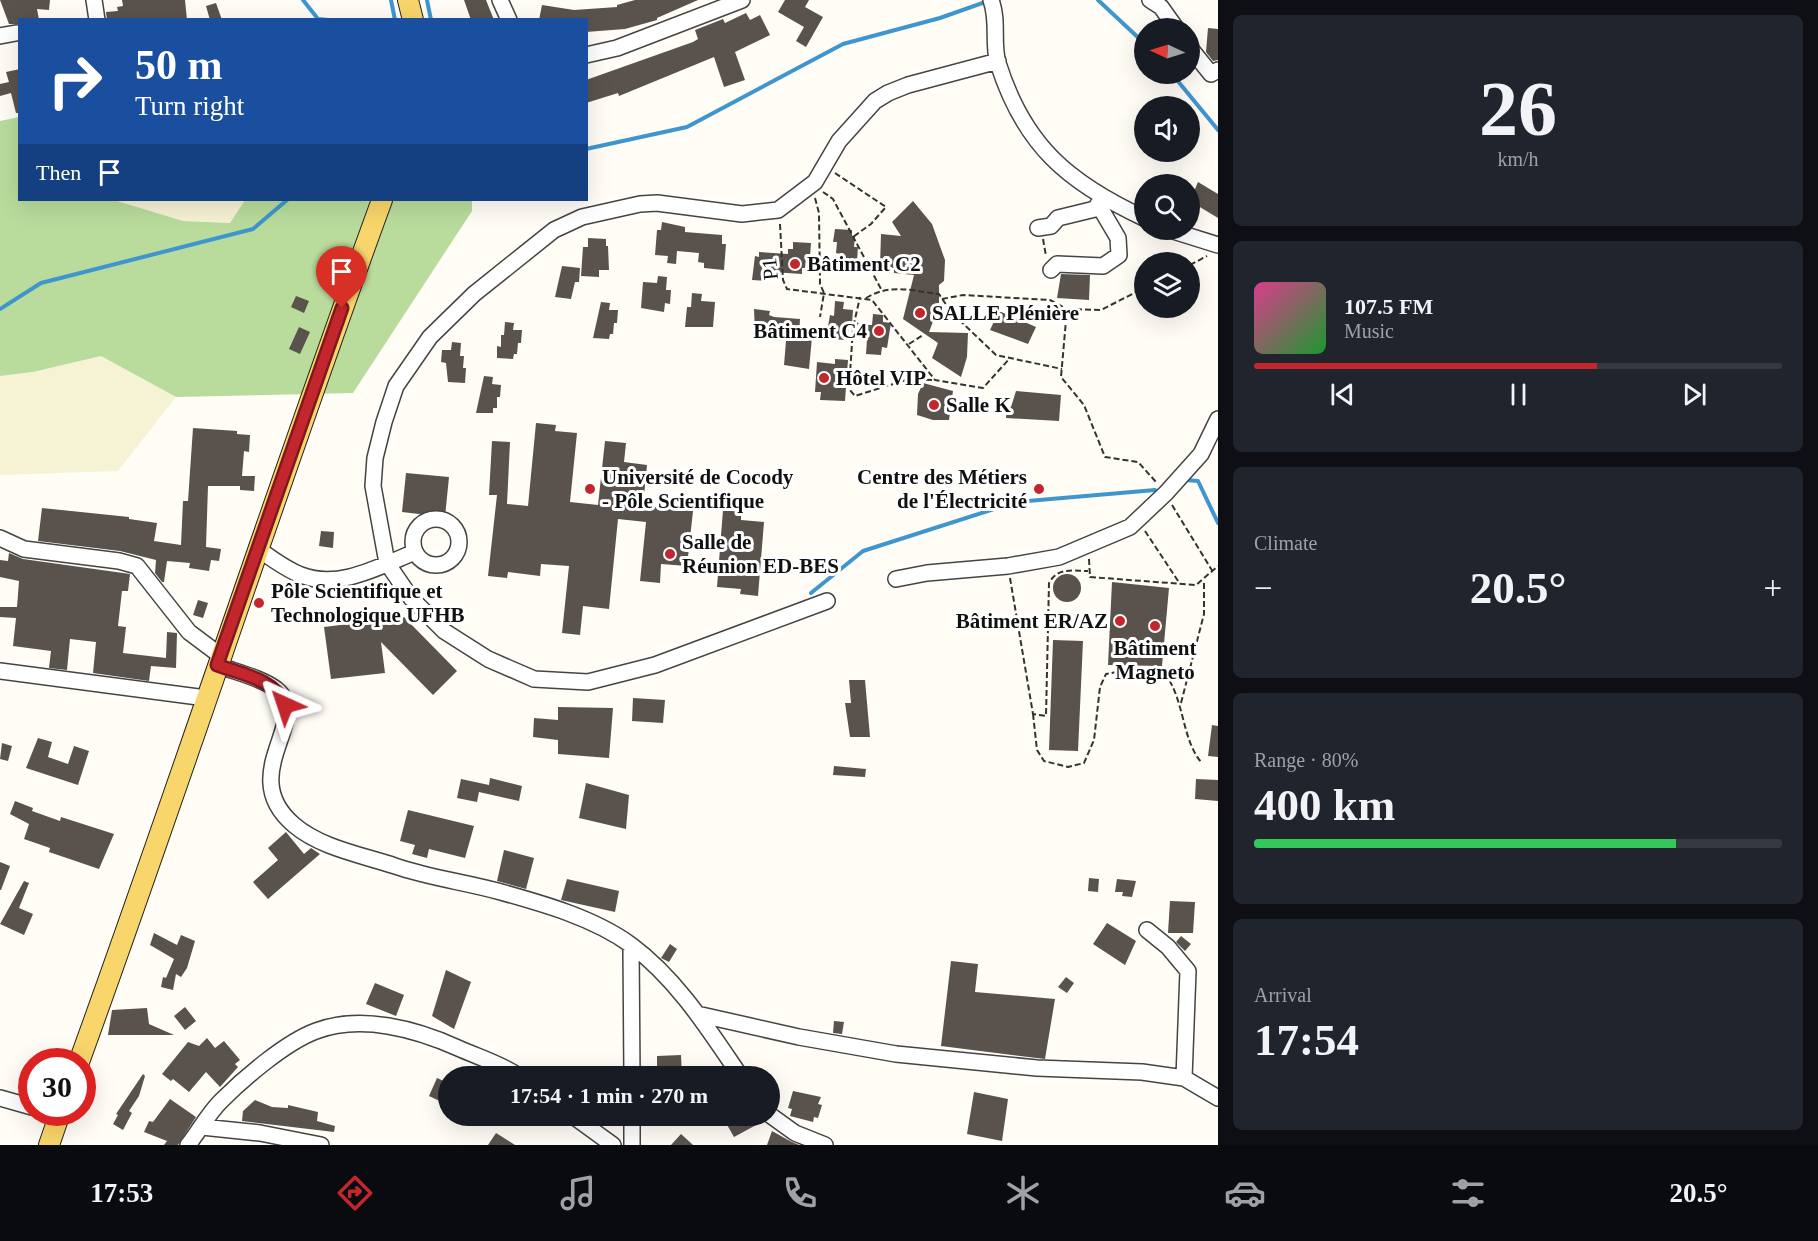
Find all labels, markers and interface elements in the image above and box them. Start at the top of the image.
north arrow [1134,18,1200,84]
map controls [1134,18,1200,318]
icon: right [36,42,114,120]
text: 50 m [135,42,223,88]
text: 26 [1479,65,1557,152]
text: Turn right [135,91,244,121]
button: sound [1134,96,1200,162]
text: km/h [1497,148,1539,170]
icon: arrive [93,156,126,189]
text: Then [36,160,81,185]
button: search [1134,174,1200,240]
pin [316,246,367,308]
place label: Bâtiment C2 [807,252,921,276]
button: layers [1134,252,1200,318]
icon: arrive [325,255,358,288]
street label: P1 [757,257,783,281]
marker: Bâtiment C2 [788,257,802,271]
text: 107.5 FM [1344,294,1433,319]
place label: SALLE Plénière [932,301,1079,325]
marker: SALLE Plénière [913,306,927,320]
place label: Bâtiment C4 [753,319,867,343]
text: Music [1344,320,1394,342]
marker: Bâtiment C4 [872,324,886,338]
place label: Hôtel VIP [836,366,926,390]
marker: Hôtel VIP [817,371,831,385]
icon: previous [1326,378,1359,411]
icon: pause [1502,378,1535,411]
icon: next [1678,378,1711,411]
place label: Salle K [946,393,1011,417]
marker: Salle K [927,398,941,412]
place label: Université de Cocody - Pôle Scientifique [602,465,794,513]
place label: Centre des Métiers de l'Électricité [857,465,1027,513]
marker: Université de Cocody - Pôle Scientifique [583,482,597,496]
marker: Centre des Métiers de l'Électricité [1032,482,1046,496]
place label: Salle de Réunion ED-BES [682,530,839,578]
text: Climate [1254,532,1317,554]
marker: Salle de Réunion ED-BES [663,547,677,561]
text: 20.5° [1470,563,1566,613]
text: − [1254,570,1273,606]
text: + [1763,570,1782,606]
place label: Pôle Scientifique et Technologique UFHB [271,579,465,627]
marker: Pôle Scientifique et Technologique UFHB [252,596,266,610]
place label: Bâtiment ER/AZ [956,609,1108,633]
marker: Bâtiment ER/AZ [1113,614,1127,628]
marker: Bâtiment Magneto [1148,619,1162,633]
place label: Bâtiment Magneto [1114,636,1196,684]
position arrow [253,673,317,737]
text: Range · 80% [1254,749,1358,771]
text: 400 km [1254,780,1395,830]
text: Arrival [1254,984,1312,1006]
text: 17:54 [1254,1015,1359,1065]
speed limit sign: 30 [18,1048,96,1126]
text: 17:54 · 1 min · 270 m [510,1083,708,1108]
icon: directions [334,1172,376,1214]
icon: music [557,1172,599,1214]
icon: phone [779,1172,821,1214]
icon: climate [1002,1172,1044,1214]
icon: car [1224,1172,1266,1214]
icon: filters [1447,1172,1489,1214]
text: 17:53 [90,1178,153,1208]
text: 20.5° [1670,1178,1728,1208]

